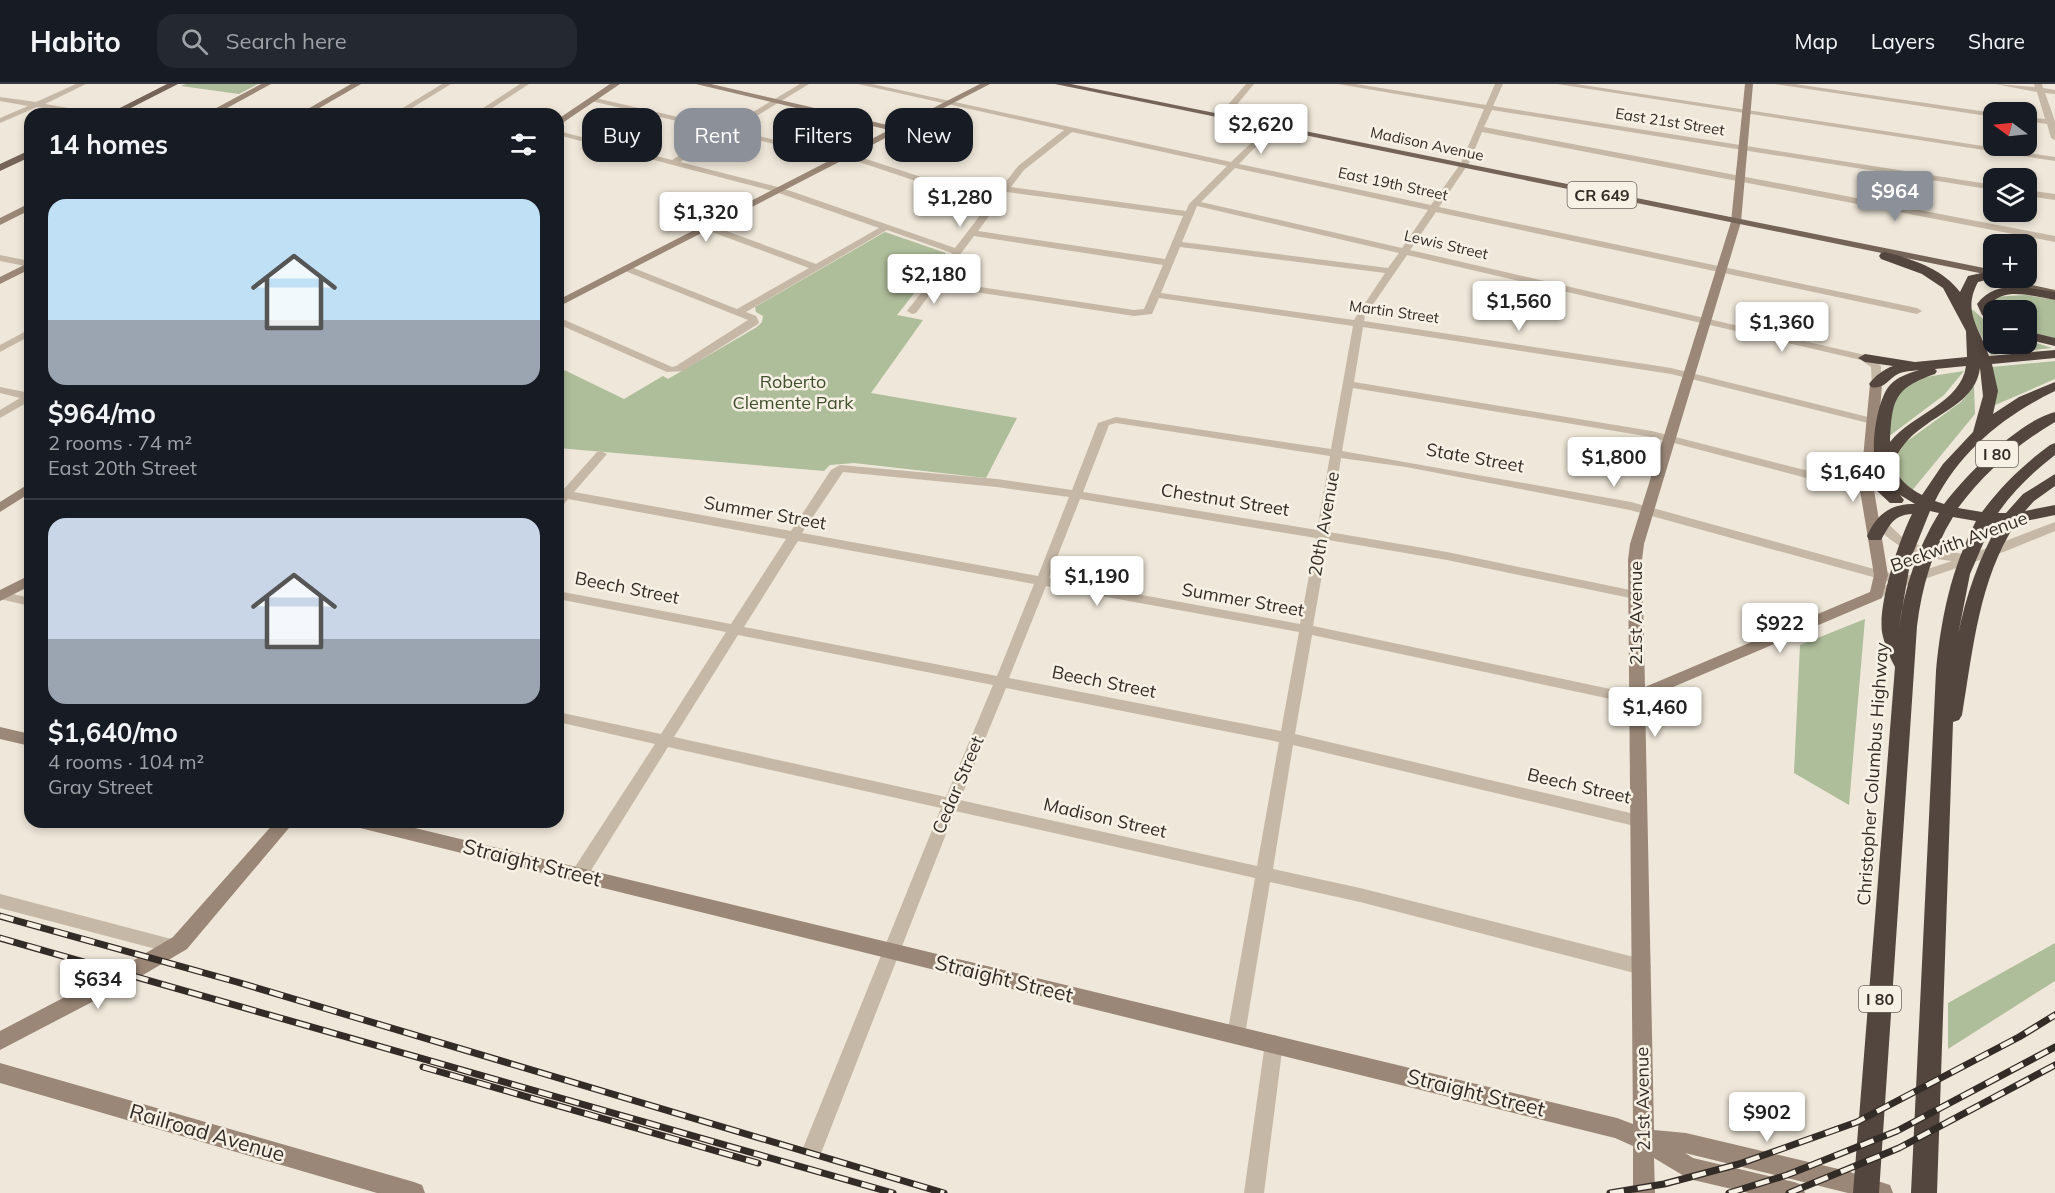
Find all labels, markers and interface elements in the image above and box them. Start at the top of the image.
search box [157,14,577,68]
text: Habito [30,24,121,59]
icon: search [178,25,211,58]
text: Search here [226,27,347,55]
text: Map [1795,28,1838,54]
text: Layers [1871,28,1935,54]
text: Share [1968,28,2025,54]
north arrow [1983,102,2037,156]
map controls [1983,102,2037,354]
street label: East 21st Street [1614,103,1726,140]
pin: $2,620 [1212,104,1310,155]
chip: Buy [582,108,662,162]
chip: Rent [674,108,761,162]
chip: Filters [773,108,873,162]
chip: New [885,108,973,162]
text: $2,620 [1229,111,1293,136]
street label: Madison Avenue [1369,122,1486,165]
text: 14 homes [48,128,168,161]
icon: filters [507,128,540,161]
street label: East 19th Street [1337,163,1450,204]
button: layers [1983,168,2037,222]
pin: $964 [1859,171,1931,222]
pin: $1,280 [911,177,1009,228]
text: $964 [1871,178,1919,203]
road number: CR 649 [1568,182,1636,208]
text: $1,280 [928,184,992,209]
pin: $1,320 [657,192,755,243]
text: $1,320 [674,199,738,224]
street label: Lewis Street [1402,226,1490,263]
button: + [1983,234,2037,288]
icon: home [240,238,348,346]
pin: $2,180 [885,254,983,305]
text: $2,180 [902,261,966,286]
pin: $1,560 [1470,281,1568,332]
text: $1,560 [1487,288,1551,313]
street label: Martin Street [1348,296,1440,327]
button: − [1983,300,2037,354]
pin: $1,360 [1733,302,1831,353]
text: $1,360 [1750,309,1814,334]
park label: Roberto Clemente Park [732,370,854,414]
text: $964/mo [48,397,156,430]
text: 2 rooms · 74 m² [48,430,192,455]
pin: $1,800 [1565,437,1663,488]
street label: State Street [1424,438,1526,477]
road number: I 80 [1976,441,2018,467]
text: $1,800 [1582,444,1646,469]
pin: $1,640 [1804,452,1902,503]
text: East 20th Street [48,455,197,480]
text: $1,640 [1821,459,1885,484]
street label: 20th Avenue [1303,470,1344,578]
street label: Chestnut Street [1159,478,1291,521]
street label: Summer Street [702,490,828,535]
street label: Beckwith Avenue [1887,506,2030,577]
pin: $1,190 [1048,556,1146,607]
icon: home [240,557,348,665]
street label: 21st Avenue [1624,561,1647,665]
text: $1,190 [1065,563,1129,588]
street label: Beech Street [573,566,681,609]
street label: Summer Street [1180,577,1306,622]
pin: $922 [1744,603,1816,654]
text: $922 [1756,610,1804,635]
street label: Christopher Columbus Highway [1852,641,1893,906]
street label: Beech Street [1050,660,1158,703]
pin: $1,460 [1606,687,1704,738]
text: $1,460 [1623,694,1687,719]
text: $1,640/mo [48,716,178,749]
street label: Cedar Street [927,732,988,837]
text: 4 rooms · 104 m² [48,749,204,774]
street label: Beech Street [1525,762,1633,809]
text: Gray Street [48,774,153,799]
street label: Madison Street [1041,792,1169,843]
street label: Straight Street [461,832,604,892]
street label: Straight Street [933,948,1076,1008]
pin: $634 [62,959,134,1010]
text: $634 [74,966,122,991]
road number: I 80 [1859,986,1901,1012]
street label: 21st Avenue [1630,1047,1655,1151]
street label: Straight Street [1405,1062,1548,1122]
pin: $902 [1731,1092,1803,1143]
street label: Railroad Avenue [127,1097,288,1167]
text: $902 [1743,1099,1791,1124]

